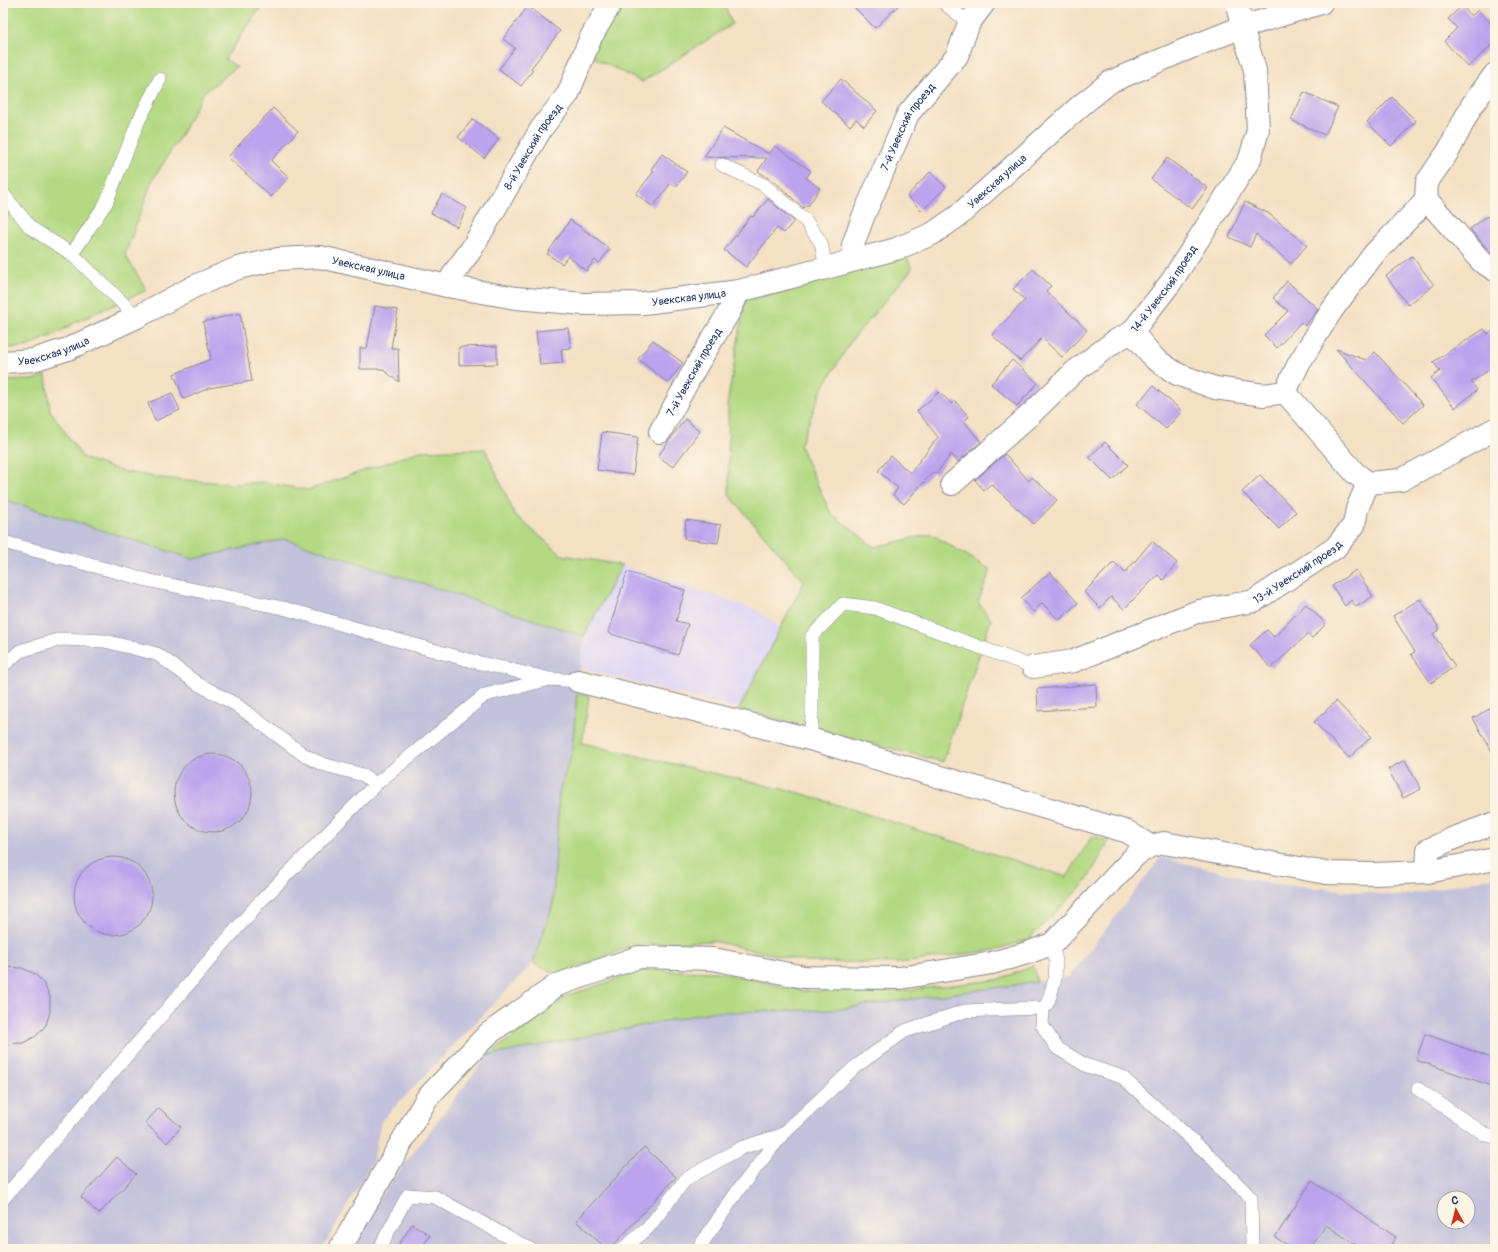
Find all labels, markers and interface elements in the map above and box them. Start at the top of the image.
street label: 7-й Увекский проезд [878,81,938,173]
street label: 8-й Увекский проезд [501,101,565,192]
street label: Увекская улица [965,152,1029,211]
street label: 14-й Увекский проезд [1128,243,1200,335]
street label: Увекская улица [331,254,406,283]
street label: Увекская улица [651,287,727,309]
street label: 7-й Увекский проезд [664,325,725,418]
street label: Увекская улица [17,334,91,368]
street label: 13-й Увекский проезд [1251,538,1345,607]
north arrow [1436,1190,1476,1230]
text: С [1451,1194,1459,1207]

